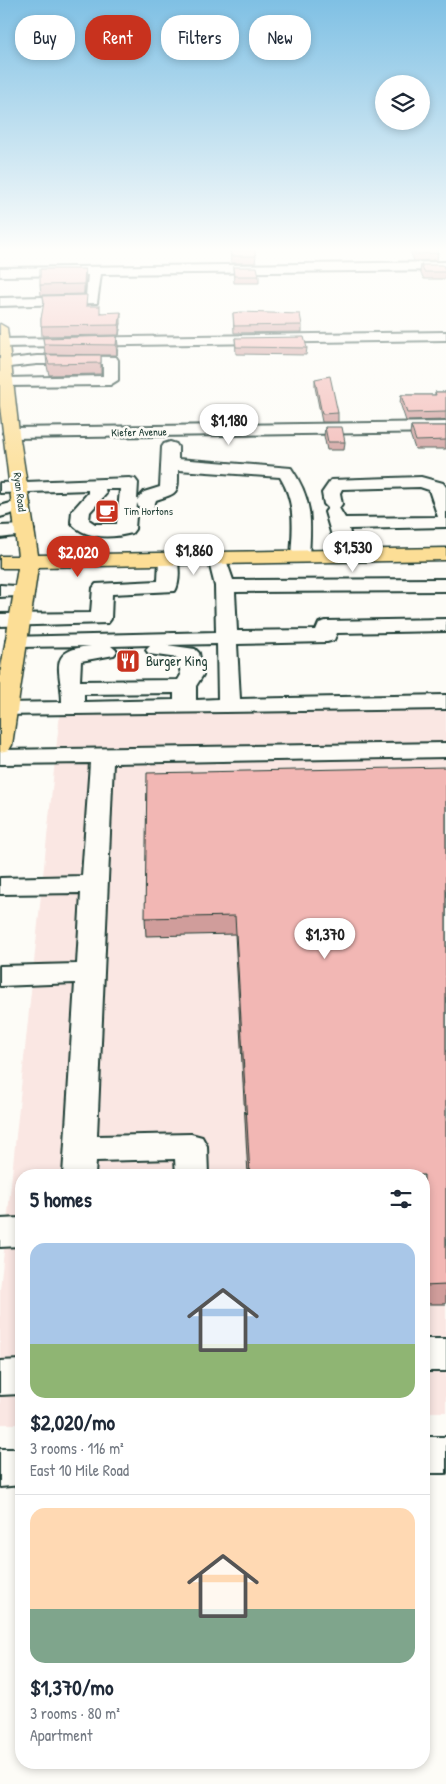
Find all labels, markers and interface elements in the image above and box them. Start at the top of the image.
chip: Buy [15,15,75,60]
chip: Rent [85,15,151,60]
chip: Filters [161,15,239,60]
chip: New [249,15,311,60]
map controls [375,75,430,130]
button: layers [375,75,430,130]
pin: $1,180 [188,404,270,446]
text: $1,180 [210,409,248,431]
street label: Kiefer Avenue [111,425,168,439]
street label: Ryan Road [11,472,29,513]
cafe icon: Tim Hortons [94,498,120,524]
place label: Tim Hortons [124,504,173,518]
pin: $1,530 [312,530,394,573]
pin: $1,860 [153,534,235,576]
pin: $2,020 [37,536,119,578]
text: $1,530 [334,536,372,558]
text: $1,860 [175,539,213,561]
text: $2,020 [58,541,98,563]
restaurant icon: Burger King [115,648,141,674]
place label: Burger King [146,651,208,671]
pin: $1,370 [284,918,366,960]
text: $1,370 [305,923,345,945]
text: 5 homes [30,1185,92,1214]
icon: filters [387,1185,415,1213]
icon: home [178,1275,268,1365]
text: $2,020/mo [30,1408,115,1437]
text: 3 rooms · 116 m² [30,1437,124,1459]
text: East 10 Mile Road [30,1459,129,1481]
icon: home [178,1541,268,1631]
text: $1,370/mo [30,1673,113,1702]
text: 3 rooms · 80 m² [30,1702,120,1724]
text: Apartment [30,1724,93,1746]

